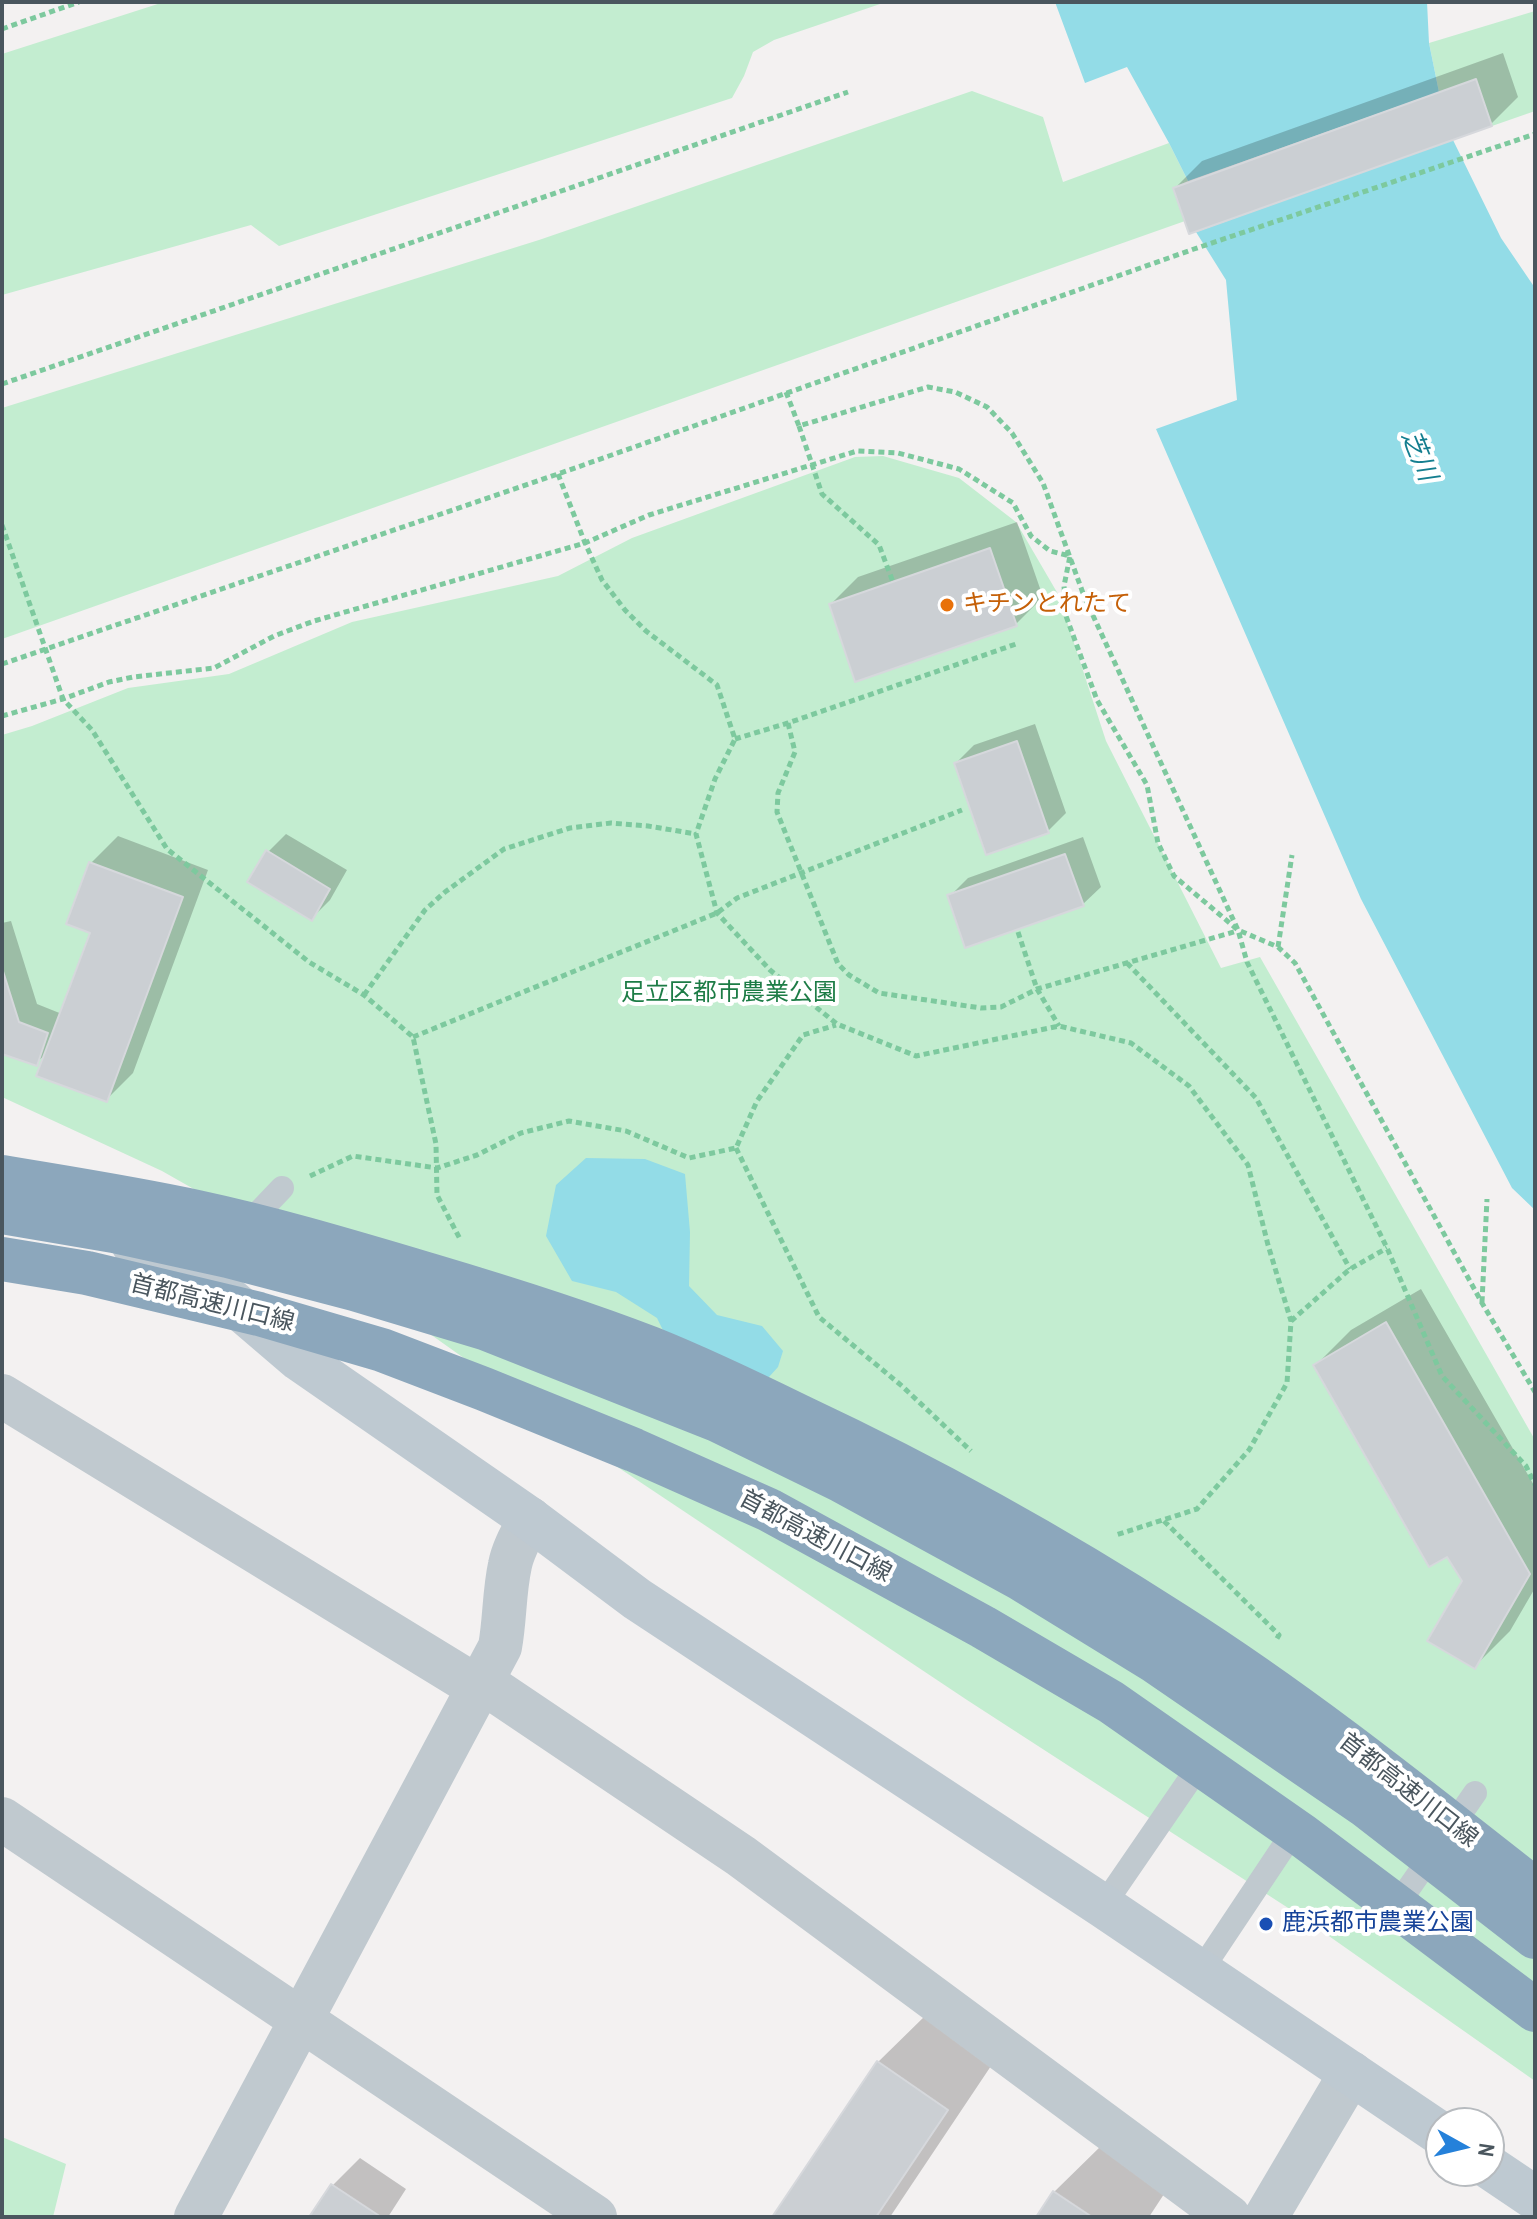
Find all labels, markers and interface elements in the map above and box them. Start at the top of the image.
water label: 芝川 [1394,426,1442,486]
place label: キチンとれたて [963,591,1131,619]
marker: キチンとれたて [938,596,956,614]
park label: 足立区都市農業公園 [621,980,837,1008]
street label: 首都高速川口線 [127,1270,297,1338]
street label: 首都高速川口線 [734,1485,896,1589]
street label: 首都高速川口線 [1333,1728,1483,1854]
place label: 鹿浜都市農業公園 [1282,1910,1474,1938]
marker: 鹿浜都市農業公園 [1257,1915,1275,1933]
north arrow [1425,2107,1505,2187]
text: N [1471,2142,1503,2159]

